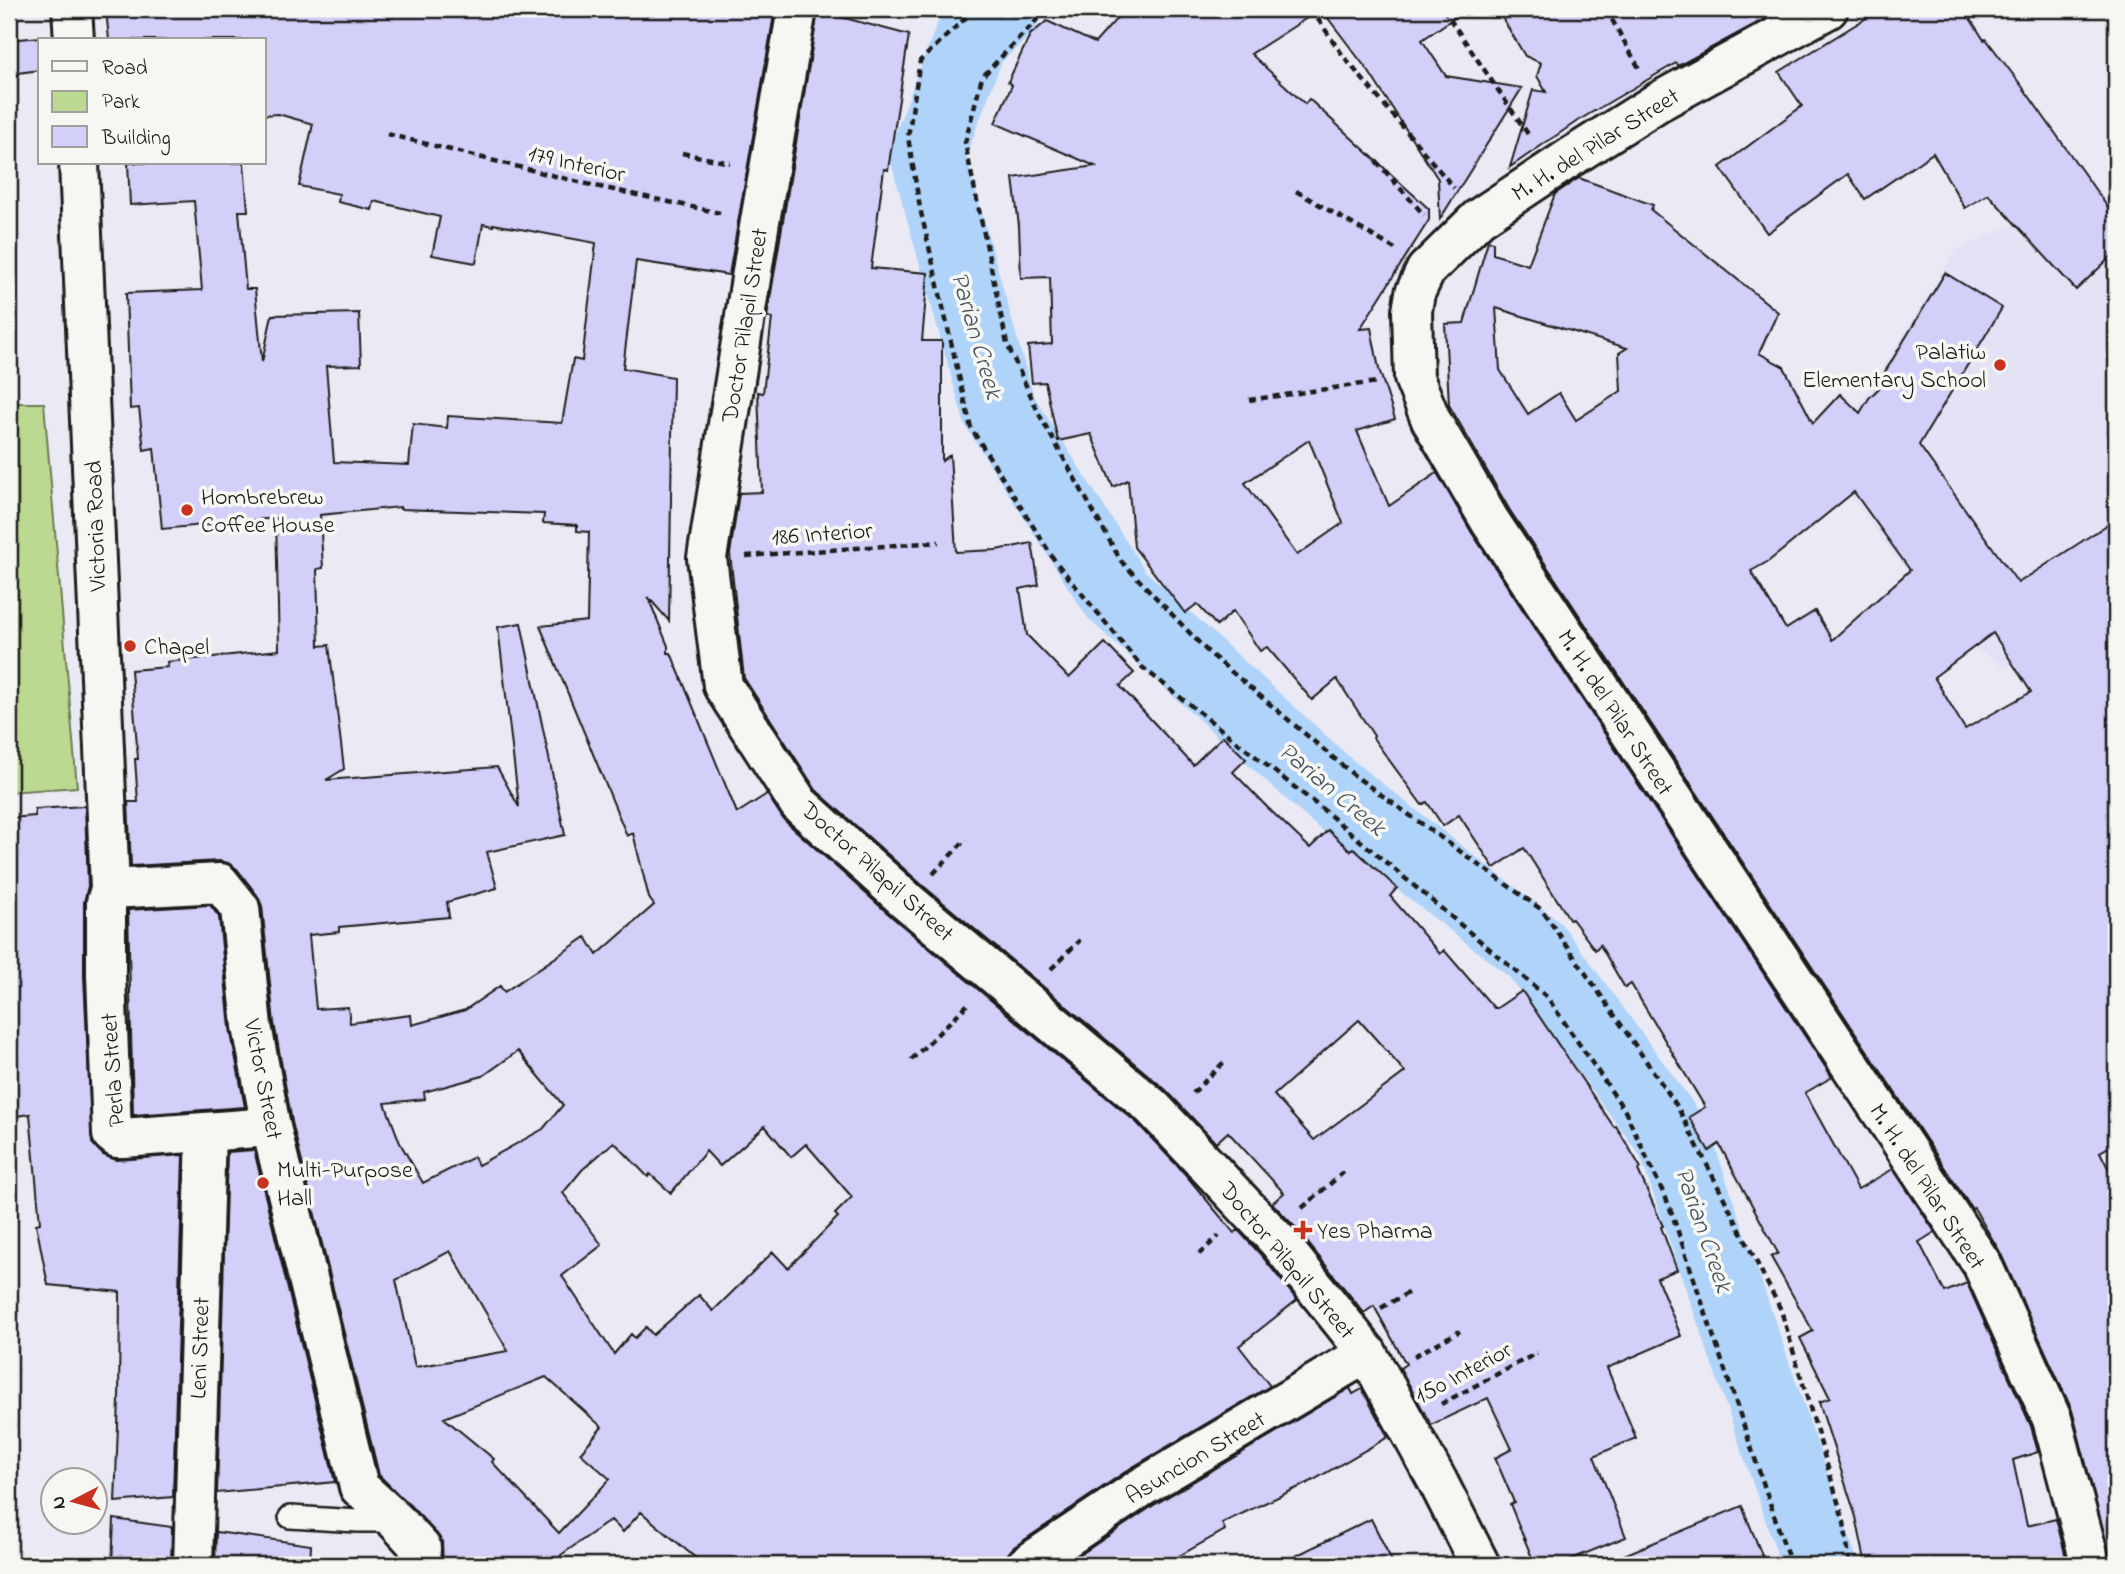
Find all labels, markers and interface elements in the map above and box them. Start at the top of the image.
legend [38,38,266,164]
text: Road [102,54,148,84]
street label: M. H. del Pilar Street [1506,80,1687,212]
text: Park [102,88,141,118]
text: Building [101,124,171,156]
street label: 179 Interior [524,137,629,194]
street label: Doctor Pilapil Street [714,226,779,426]
water label: Parian Creek [939,268,1012,405]
place label: Palatiw Elementary School [1802,336,1986,400]
marker: Palatiw Elementary School [1992,357,2008,373]
street label: Victoria Road [78,459,117,593]
place label: Hombrebrew Coffee House [201,481,335,544]
marker: Hombrebrew Coffee House [179,502,195,518]
street label: 186 Interior [770,514,874,556]
street label: M. H. del Pilar Street [1547,623,1681,804]
place label: Chapel [144,631,209,666]
marker: Chapel [122,638,138,654]
water label: Parian Creek [1269,734,1395,848]
street label: Doctor Pilapil Street [791,793,961,952]
street label: Perla Street [93,1012,136,1128]
street label: Victor Street [233,1015,290,1143]
street label: M. H. del Pilar Street [1859,1097,1993,1278]
place label: Multi-Purpose Hall [277,1154,413,1217]
water label: Parian Creek [1663,1162,1742,1299]
street label: Doctor Pilapil Street [1209,1174,1363,1348]
marker: Multi-Purpose Hall [255,1175,271,1191]
place label: Yes Pharma [1317,1215,1433,1250]
marker: Yes Pharma [1295,1222,1311,1238]
street label: Leni Street [182,1296,221,1400]
street label: 150 Interior [1409,1334,1520,1414]
street label: Asuncion Street [1119,1403,1273,1515]
north arrow [38,1466,108,1536]
text: N [45,1495,74,1510]

